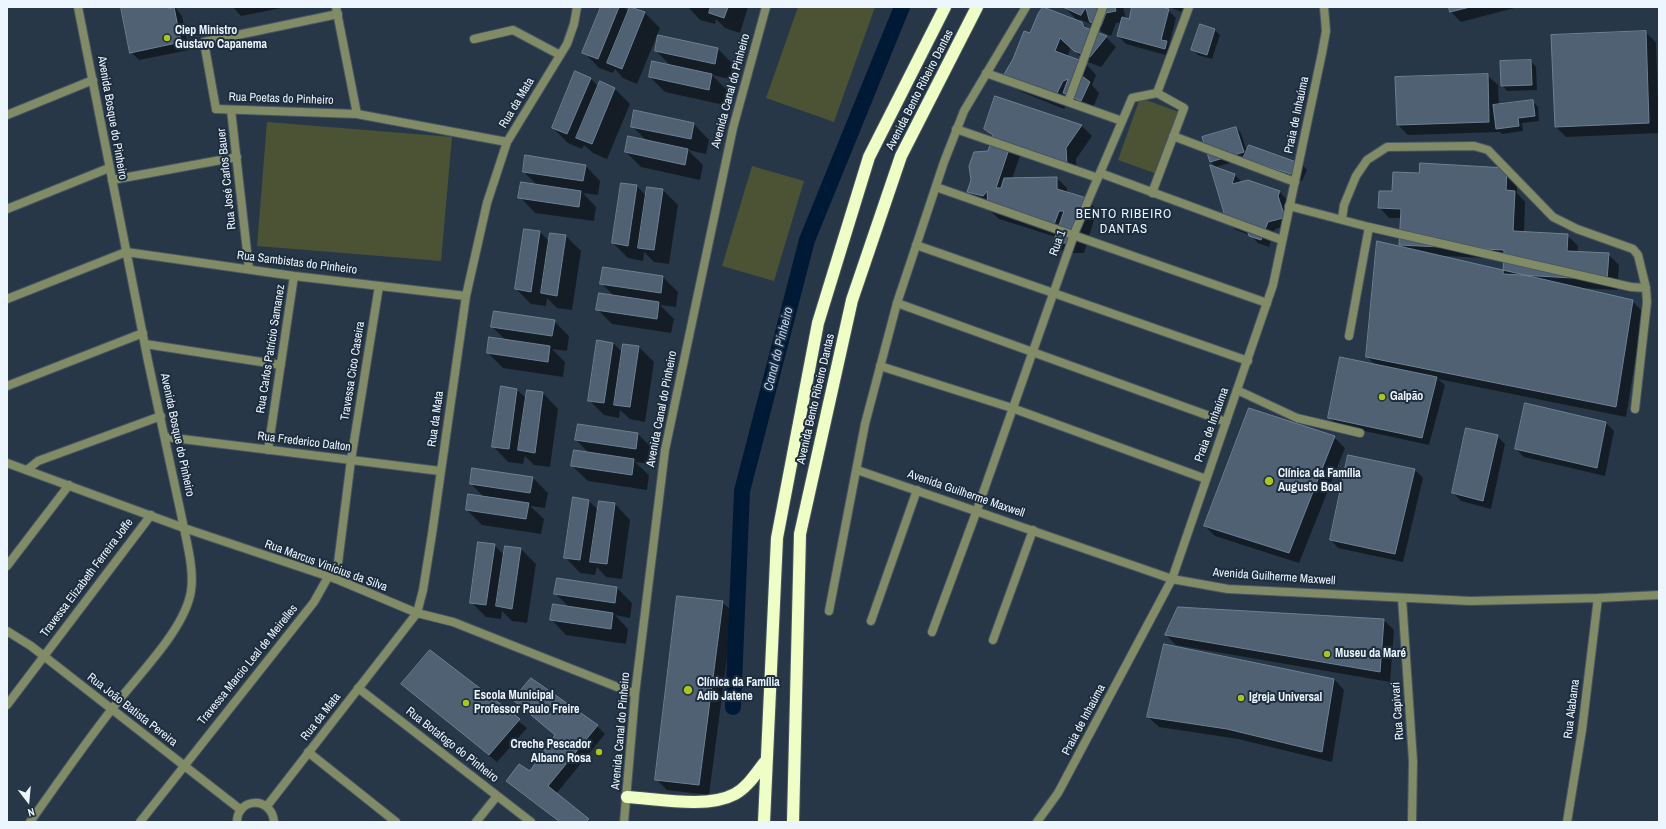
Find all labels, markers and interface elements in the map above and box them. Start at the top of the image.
place label: Ciep Ministro Gustavo Capanema [175,24,267,52]
street label: Avenida Bento Ribeiro Dantas [883,27,957,153]
street label: Avenida Canal do Pinheiro [709,32,753,150]
marker: Ciep Ministro Gustavo Capanema [162,33,172,43]
street label: Avenida Bosque do Pinheiro [94,55,130,181]
street label: Rua da Mata [496,75,538,131]
street label: Praia de Inhaúma [1282,75,1312,155]
street label: Rua Poetas do Pinheiro [228,90,334,108]
street label: Rua José Carlos Bauer [215,128,239,230]
district label: BENTO RIBEIRO DANTAS [1076,207,1172,238]
street label: Rua 1 [1047,228,1069,258]
street label: Rua Sambistas do Pinheiro [236,248,358,278]
street label: Rua Carlos Patrício Samanez [254,284,288,414]
water label: Canal do Pinheiro [761,305,797,393]
street label: Travessa Cico Caseira [338,320,368,422]
street label: Avenida Bento Ribeiro Dantas [794,332,838,466]
street label: Avenida Canal do Pinheiro [644,350,680,468]
street label: Avenida Bosque do Pinheiro [157,372,197,498]
street label: Praia de Inhaúma [1192,386,1232,464]
street label: Rua da Mata [425,390,447,448]
place label: Galpão [1390,390,1423,404]
marker: Galpão [1377,392,1387,402]
street label: Rua Frederico Dalton [256,429,352,455]
street label: Avenida Guilherme Maxwell [906,467,1026,521]
place label: Clínica da Família Augusto Boal [1278,467,1361,495]
marker: Clínica da Família Augusto Boal [1263,475,1275,487]
street label: Travessa Elizabeth Ferreira Joffe [38,516,136,640]
street label: Rua Marcus Vinícius da Silva [263,537,389,595]
street label: Avenida Guilherme Maxwell [1212,566,1336,588]
street label: Travessa Marcio Leal de Meirelles [195,602,301,728]
place label: Museu da Maré [1335,647,1406,661]
marker: Museu da Maré [1322,649,1332,659]
street label: Rua João Batista Pereira [84,670,180,750]
street label: Avenida Canal do Pinheiro [609,672,633,790]
place label: Clínica da Família Adib Jatene [697,676,780,704]
street label: Rua Alabama [1561,679,1583,739]
street label: Praia de Inhaúma [1059,682,1109,758]
street label: Rua Capivari [1389,682,1407,740]
marker: Clínica da Família Adib Jatene [682,684,694,696]
place label: Escola Municipal Professor Paulo Freire [474,689,580,717]
street label: Rua da Mata [298,690,344,744]
place label: Igreja Universal [1249,691,1322,705]
marker: Igreja Universal [1236,693,1246,703]
marker: Escola Municipal Professor Paulo Freire [461,698,471,708]
street label: Rua Botafogo do Pinheiro [403,704,501,786]
place label: Creche Pescador Albano Rosa [511,738,591,766]
marker: Creche Pescador Albano Rosa [594,747,604,757]
north arrow [8,781,48,821]
text: N [26,805,36,820]

